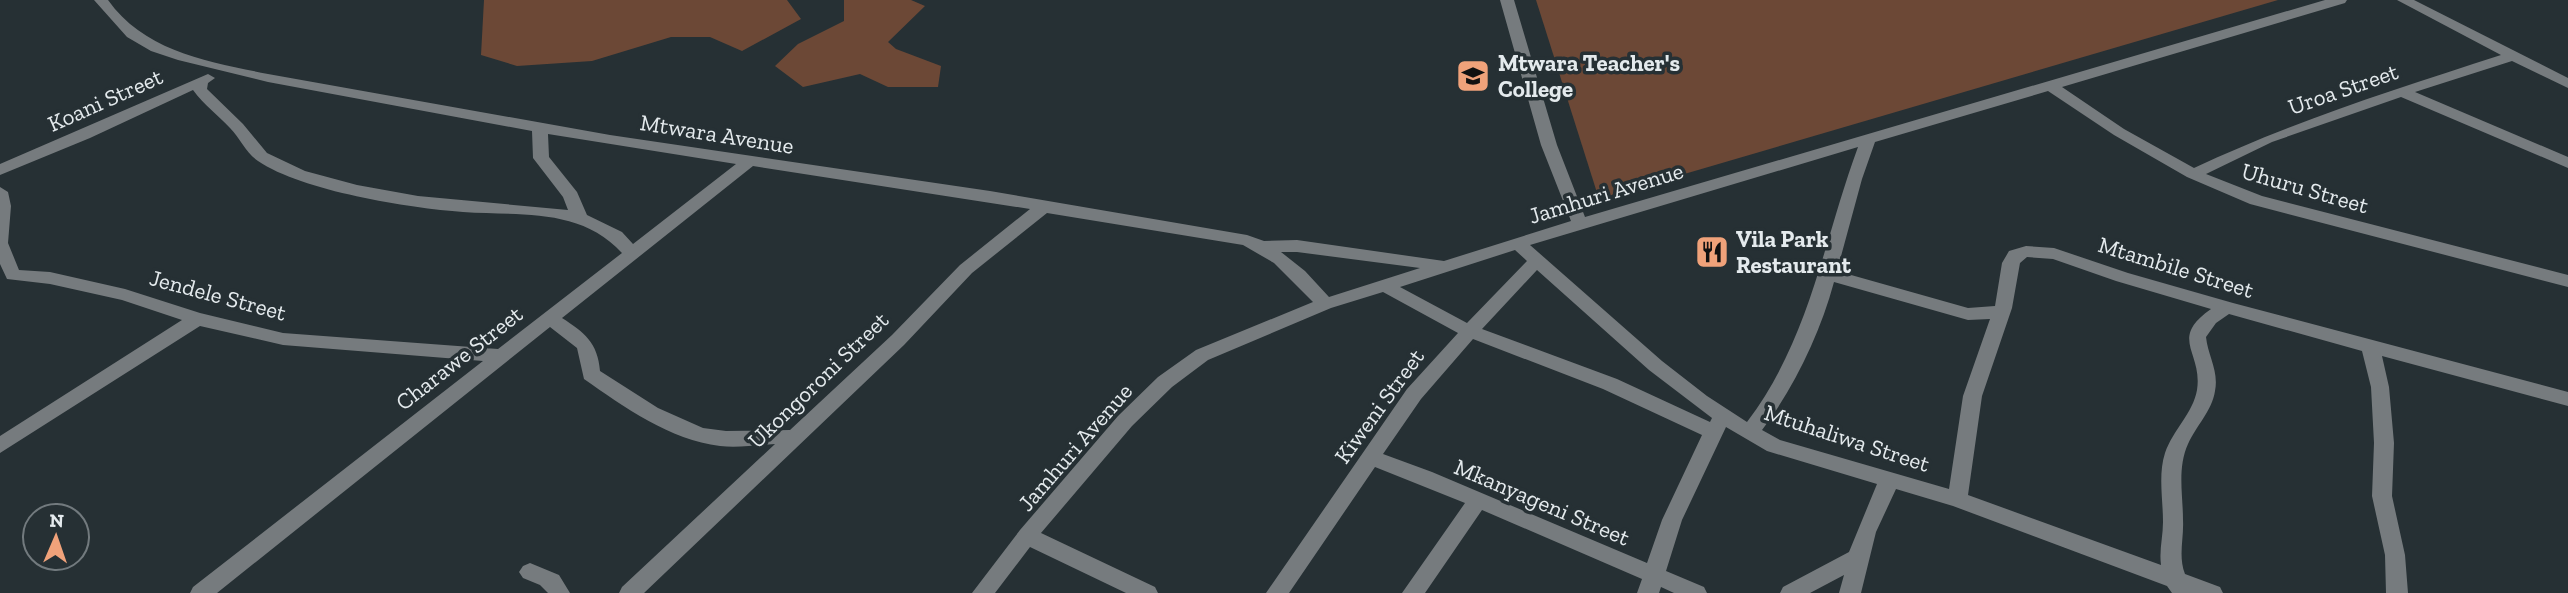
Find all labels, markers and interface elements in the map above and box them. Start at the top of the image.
place label: Mtwara Teacher's College [1498,49,1680,103]
school or university icon: Mtwara Teacher's College [1454,57,1492,95]
street label: Uroa Street [2284,57,2402,121]
street label: Koani Street [43,62,167,138]
street label: Mtwara Avenue [638,108,796,160]
street label: Jamhuri Avenue [1525,156,1687,230]
street label: Uhuru Street [2238,157,2372,220]
place label: Vila Park Restaurant [1736,225,1852,279]
street label: Mtambile Street [2095,230,2257,304]
restaurant icon: Vila Park Restaurant [1693,233,1731,271]
street label: Jendele Street [147,263,290,327]
street label: Charawe Street [390,300,528,416]
street label: Ukongoroni Street [742,306,894,454]
street label: Kiweni Street [1328,343,1430,469]
street label: Jamhuri Avenue [1012,377,1138,517]
street label: Mtuhaliwa Street [1761,398,1934,478]
street label: Mkanyageni Street [1450,452,1634,552]
north arrow [21,502,91,572]
text: N [49,509,64,532]

